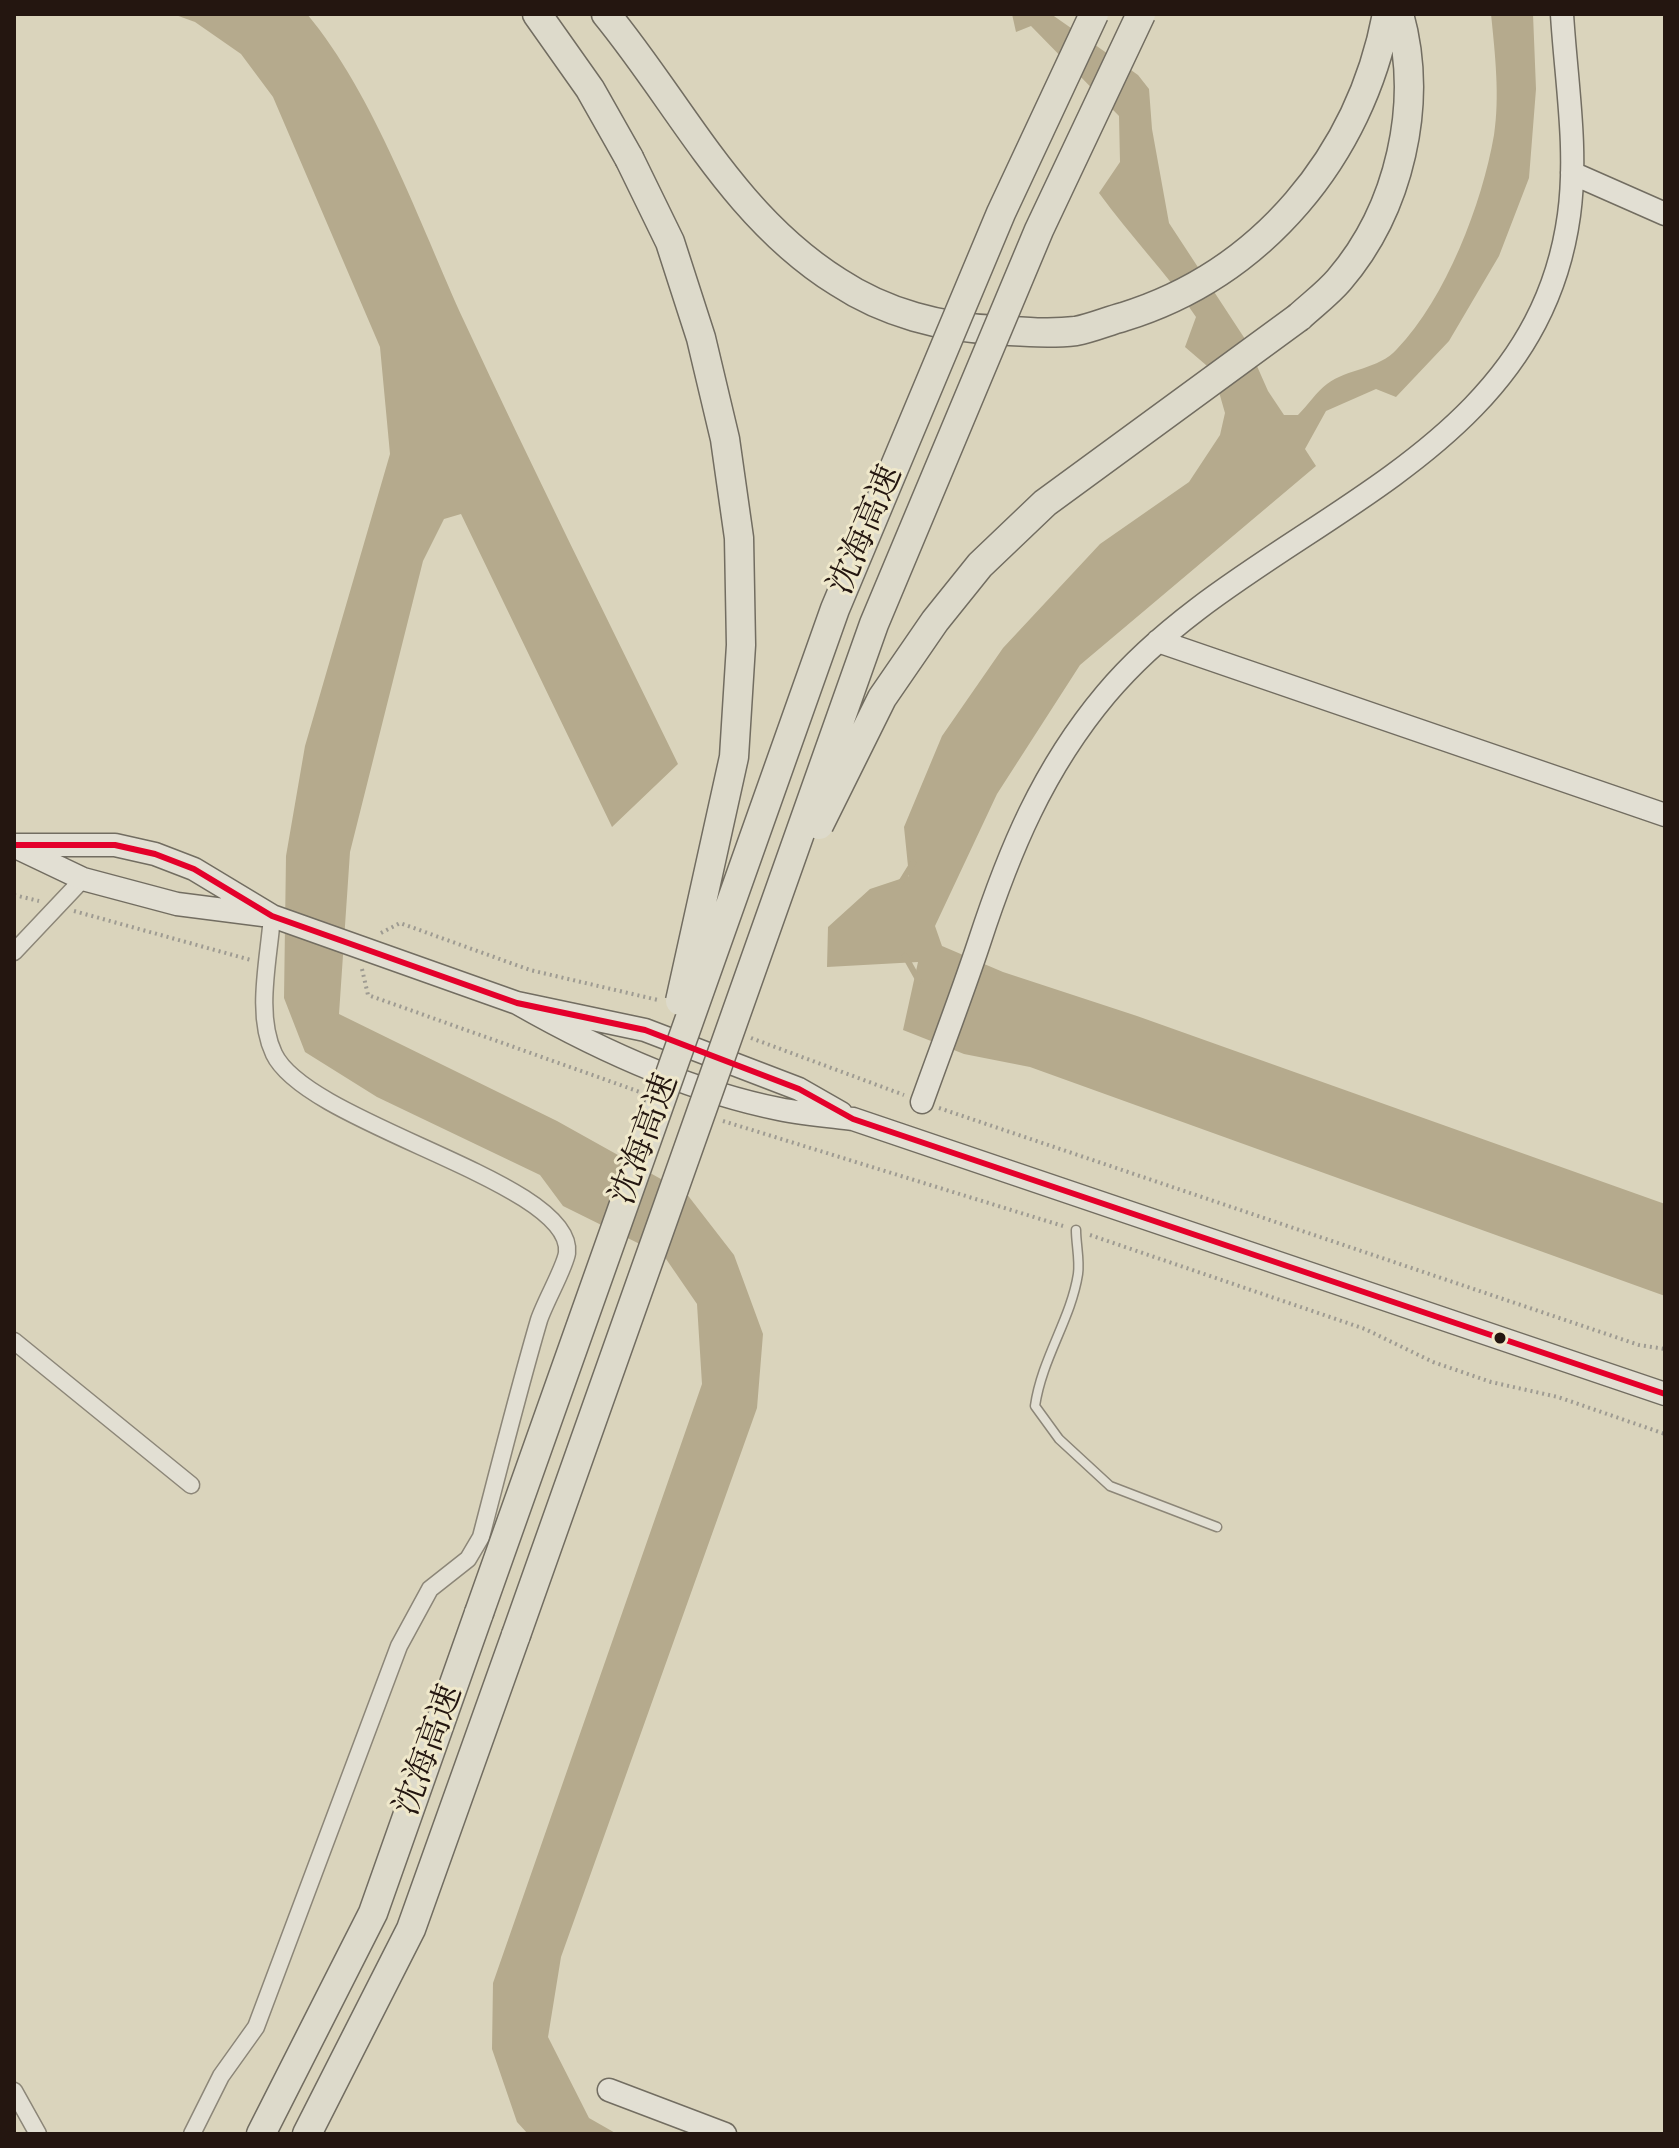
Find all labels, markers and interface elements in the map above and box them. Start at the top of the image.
street label: 沈海高速 [823,460,913,602]
street label: 沈海高速 [605,1069,689,1211]
unlabelled marker [1492,1330,1508,1346]
street label: 沈海高速 [389,1680,473,1822]

